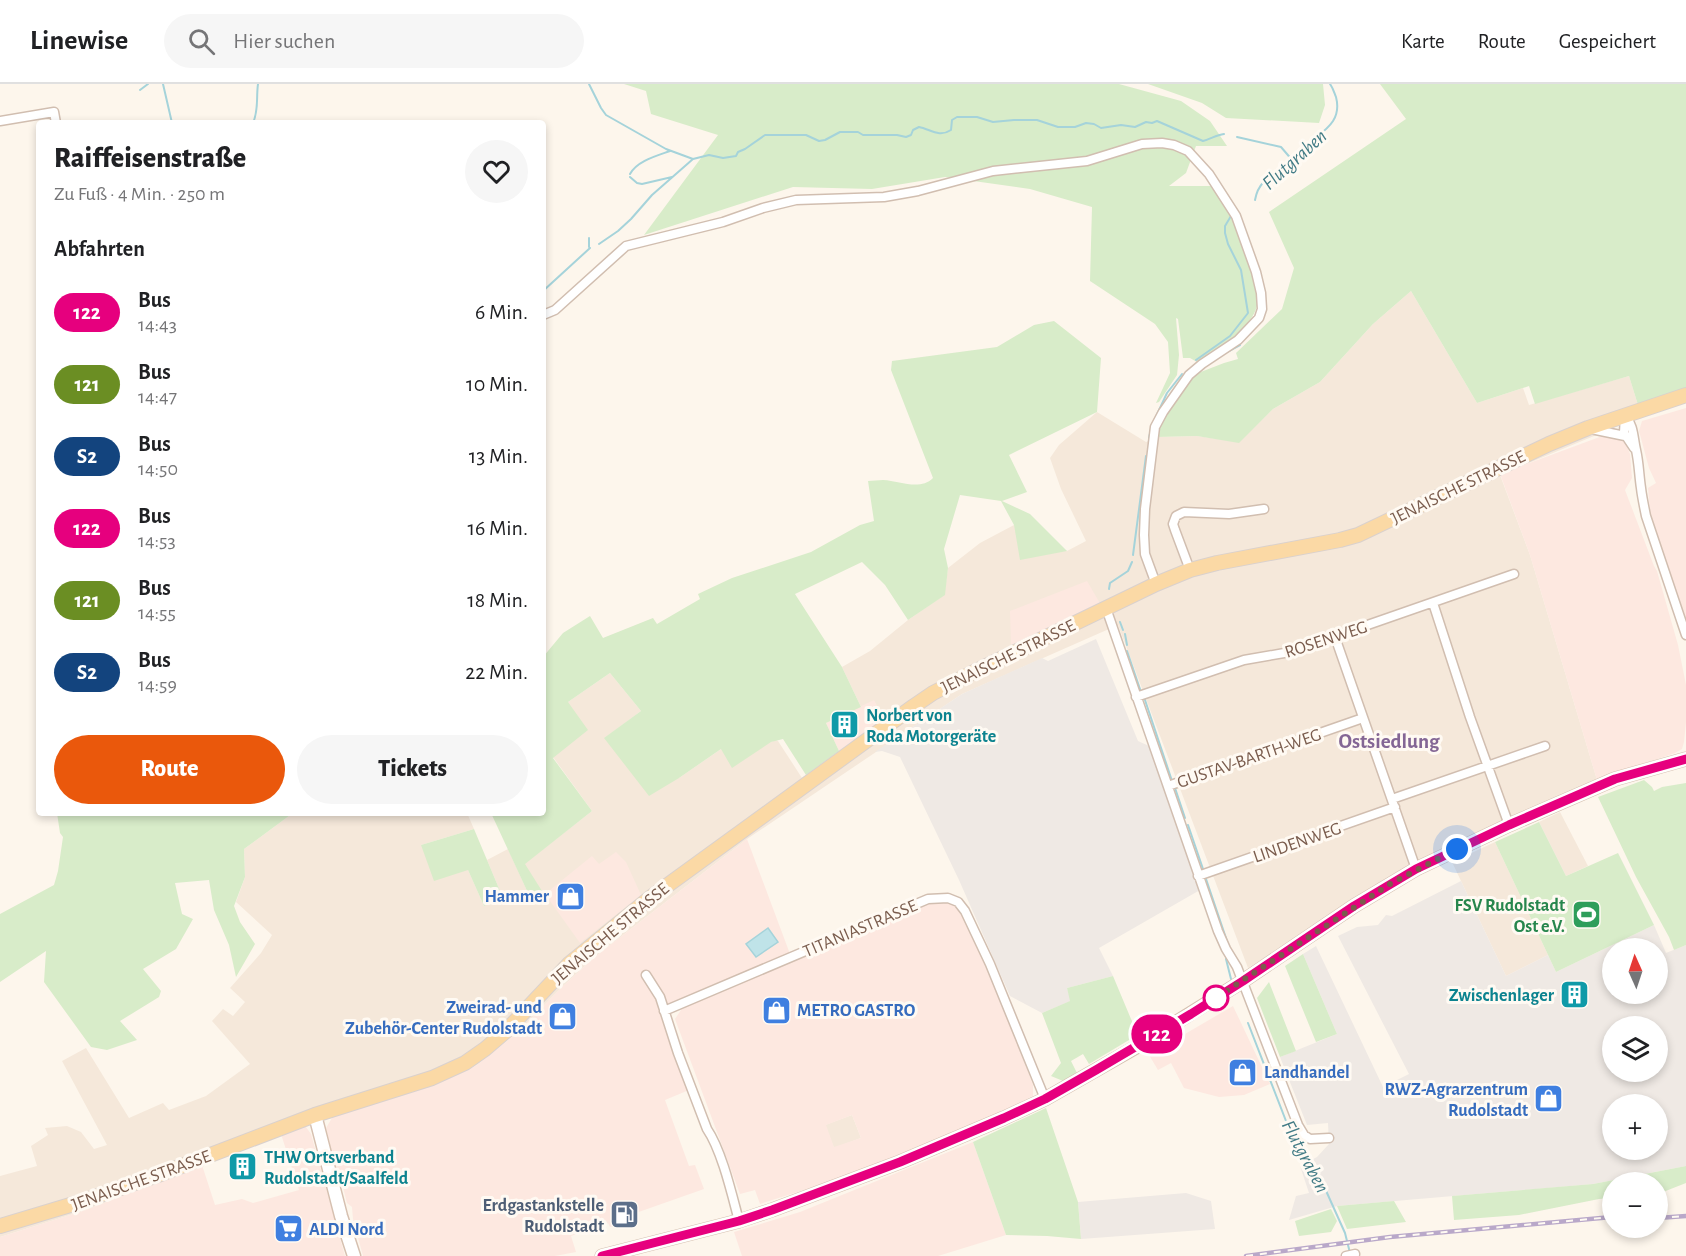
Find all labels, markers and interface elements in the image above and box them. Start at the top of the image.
search box [164,14,584,68]
icon: search [185,25,218,58]
text: Linewise [30,27,128,55]
text: Hier suchen [233,30,335,52]
text: Karte [1401,31,1445,52]
text: Route [1478,31,1526,52]
text: Gespeichert [1559,31,1656,52]
water label: Flutgraben [1259,126,1331,194]
button: heart [465,140,528,203]
text: Raiffeisenstraße [54,145,246,173]
text: Zu Fuß · 4 Min. · 250 m [54,184,225,204]
text: Abfahrten [54,238,145,260]
text: Bus [138,289,171,311]
text: 6 Min. [475,301,528,323]
text: 122 [73,302,101,323]
text: 14:43 [138,315,177,335]
text: Bus [138,361,171,383]
text: 10 Min. [466,373,528,395]
text: 121 [74,374,100,395]
text: 14:47 [138,387,177,407]
text: Bus [138,433,171,455]
text: 13 Min. [469,445,528,467]
text: S2 [77,446,97,467]
street label: JENAISCHE STRASSE [1389,448,1529,528]
text: 14:50 [138,459,178,479]
text: Bus [138,505,171,527]
text: 16 Min. [467,517,528,539]
text: 122 [73,518,101,539]
text: 14:53 [138,531,176,551]
text: Bus [138,577,171,599]
text: 18 Min. [467,589,528,611]
text: 121 [74,590,100,611]
text: 14:55 [138,603,176,623]
street label: JENAISCHE STRASSE [939,617,1079,697]
street label: ROSENWEG [1283,618,1370,662]
text: Bus [138,649,171,671]
text: 22 Min. [465,661,528,683]
text: S2 [77,662,97,683]
text: 14:59 [138,675,177,695]
place label: Norbert von Roda Motorgeräte [866,707,996,746]
building icon: Norbert von Roda Motorgeräte [829,709,861,741]
street label: GUSTAV-BARTH-WEG [1175,726,1324,792]
district label: Ostsiedlung [1338,731,1440,752]
button: Route [54,735,285,804]
button: Tickets [297,735,528,804]
street label: LINDENWEG [1251,819,1344,866]
your location [1442,834,1472,864]
street label: JENAISCHE STRASSE [549,880,673,988]
shop icon: Hammer [554,880,586,912]
place label: Hammer [485,888,550,906]
street label: TITANIASTRASSE [801,897,920,961]
place label: FSV Rudolstadt Ost e.V. [1455,897,1565,936]
sports icon: FSV Rudolstadt Ost e.V. [1570,899,1602,931]
north arrow [1602,938,1668,1004]
map controls [1602,938,1668,1238]
building icon: Zwischenlager [1559,979,1591,1011]
unlabelled marker [1203,985,1229,1011]
place label: Zwischenlager [1449,987,1555,1005]
shop icon: METRO GASTRO [760,994,792,1026]
place label: Zweirad- und Zubehör-Center Rudolstadt [345,999,543,1038]
shop icon: Zweirad- und Zubehör-Center Rudolstadt [547,1001,579,1033]
place label: METRO GASTRO [797,1002,916,1020]
line badge: 122 [1122,1014,1192,1054]
button: layers [1602,1016,1668,1082]
text: 122 [1143,1024,1171,1045]
shop icon: Landhandel [1227,1056,1259,1088]
place label: Landhandel [1264,1064,1350,1082]
place label: RWZ-Agrarzentrum Rudolstadt [1385,1081,1528,1120]
shop icon: RWZ-Agrarzentrum Rudolstadt [1533,1083,1565,1115]
button: + [1602,1094,1668,1160]
water label: Flutgraben [1278,1117,1332,1196]
street label: JENAISCHE STRASSE [69,1147,214,1214]
place label: THW Ortsverband Rudolstadt/Saalfeld [264,1149,409,1188]
building icon: THW Ortsverband Rudolstadt/Saalfeld [227,1151,259,1183]
button: − [1602,1172,1668,1238]
place label: Erdgastankstelle Rudolstadt [483,1197,604,1236]
fuel station icon: Erdgastankstelle Rudolstadt [609,1199,641,1231]
supermarket icon: ALDI Nord [272,1213,304,1245]
place label: ALDI Nord [309,1221,385,1239]

